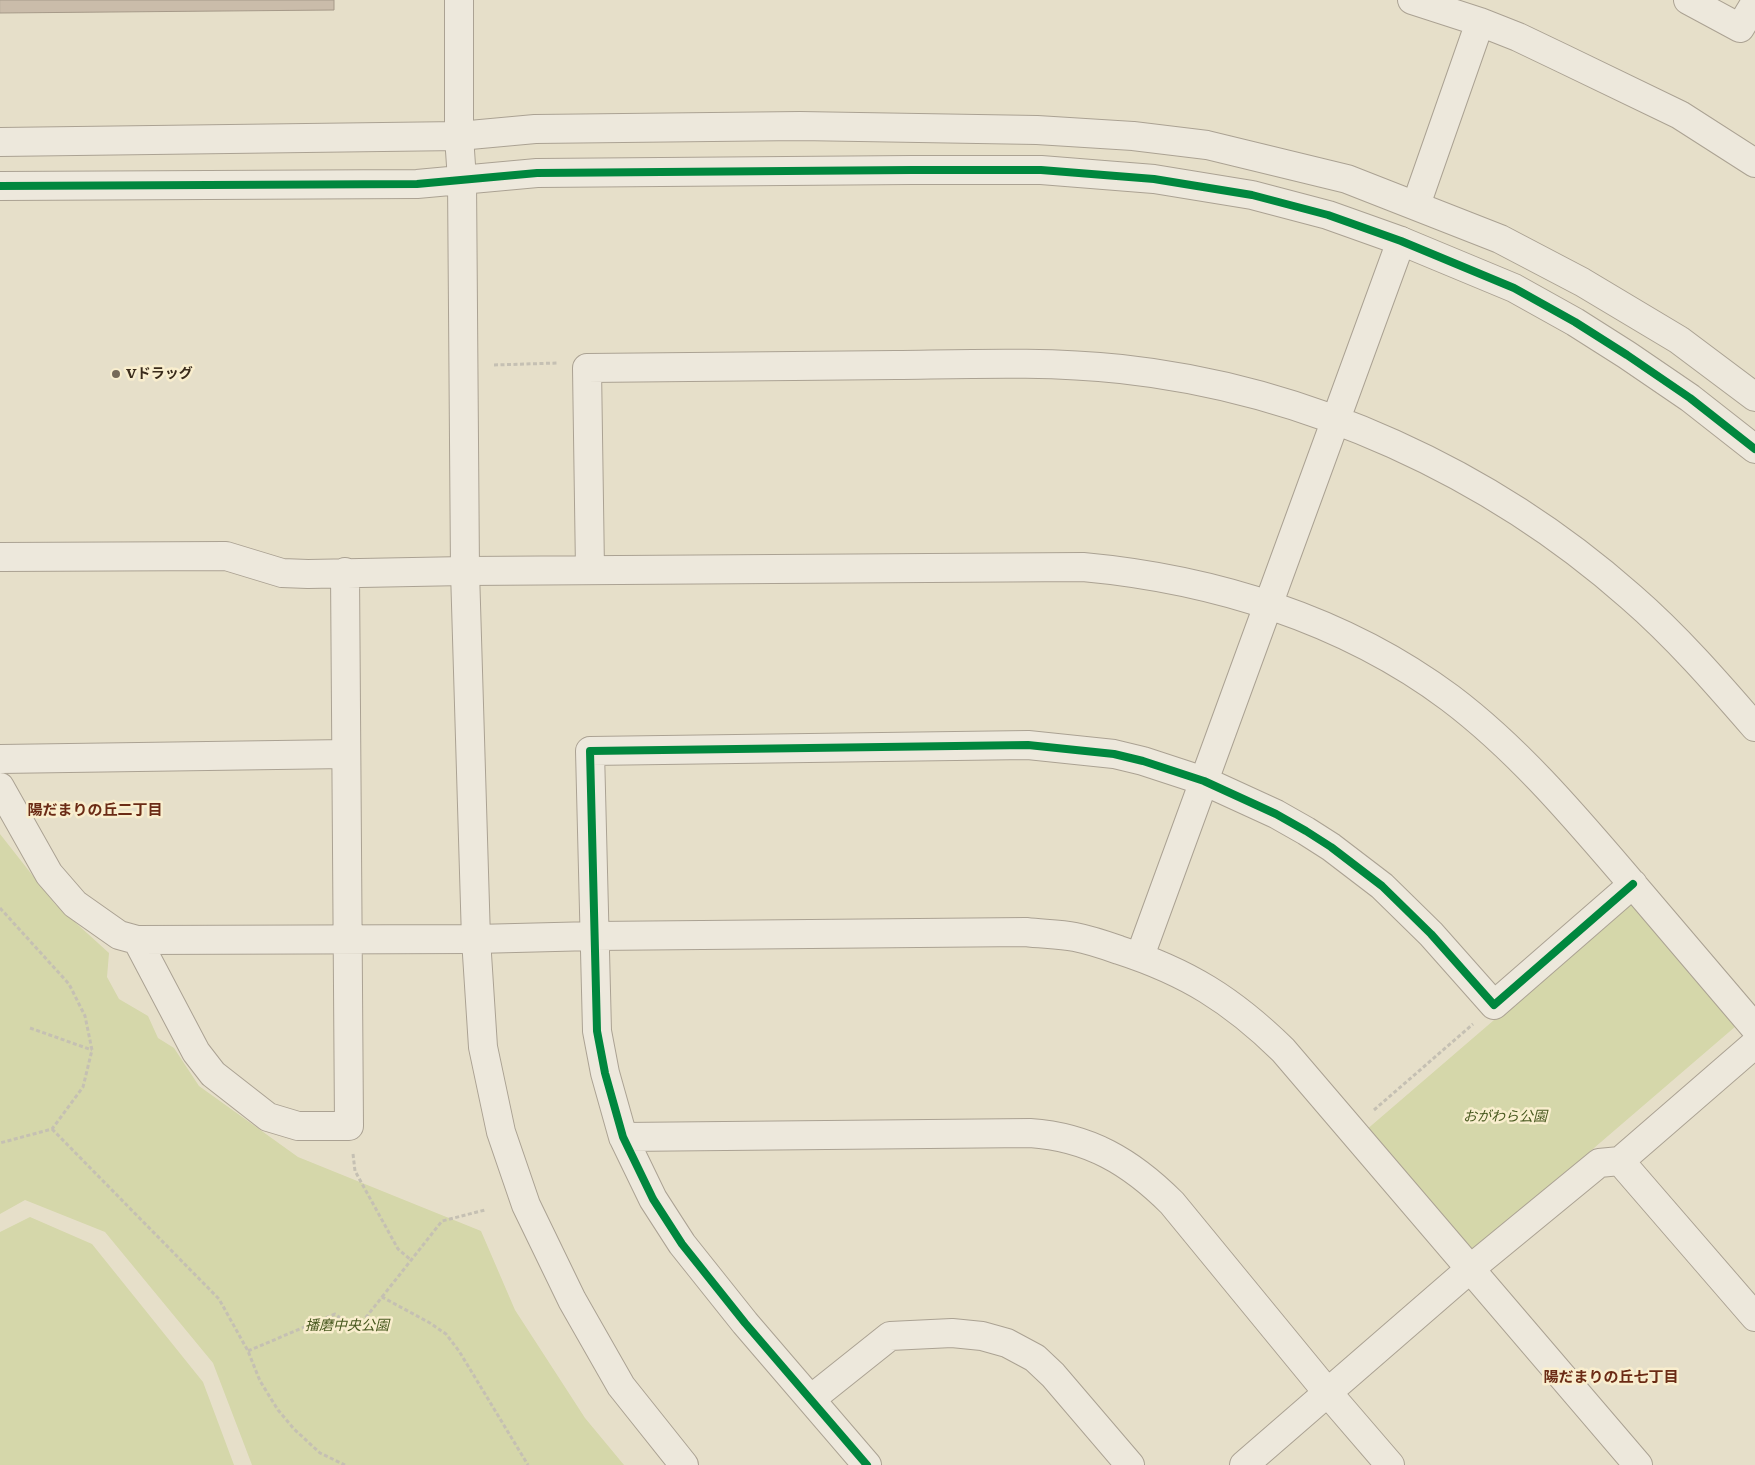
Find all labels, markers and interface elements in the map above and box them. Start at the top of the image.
place label: Vドラッグ [126,366,193,382]
marker: Vドラッグ [110,368,122,380]
district label: 陽だまりの丘二丁目 [28,802,162,820]
park label: おがわら公園 [1463,1109,1547,1125]
park label: 播磨中央公園 [305,1318,389,1334]
district label: 陽だまりの丘七丁目 [1544,1369,1678,1387]

